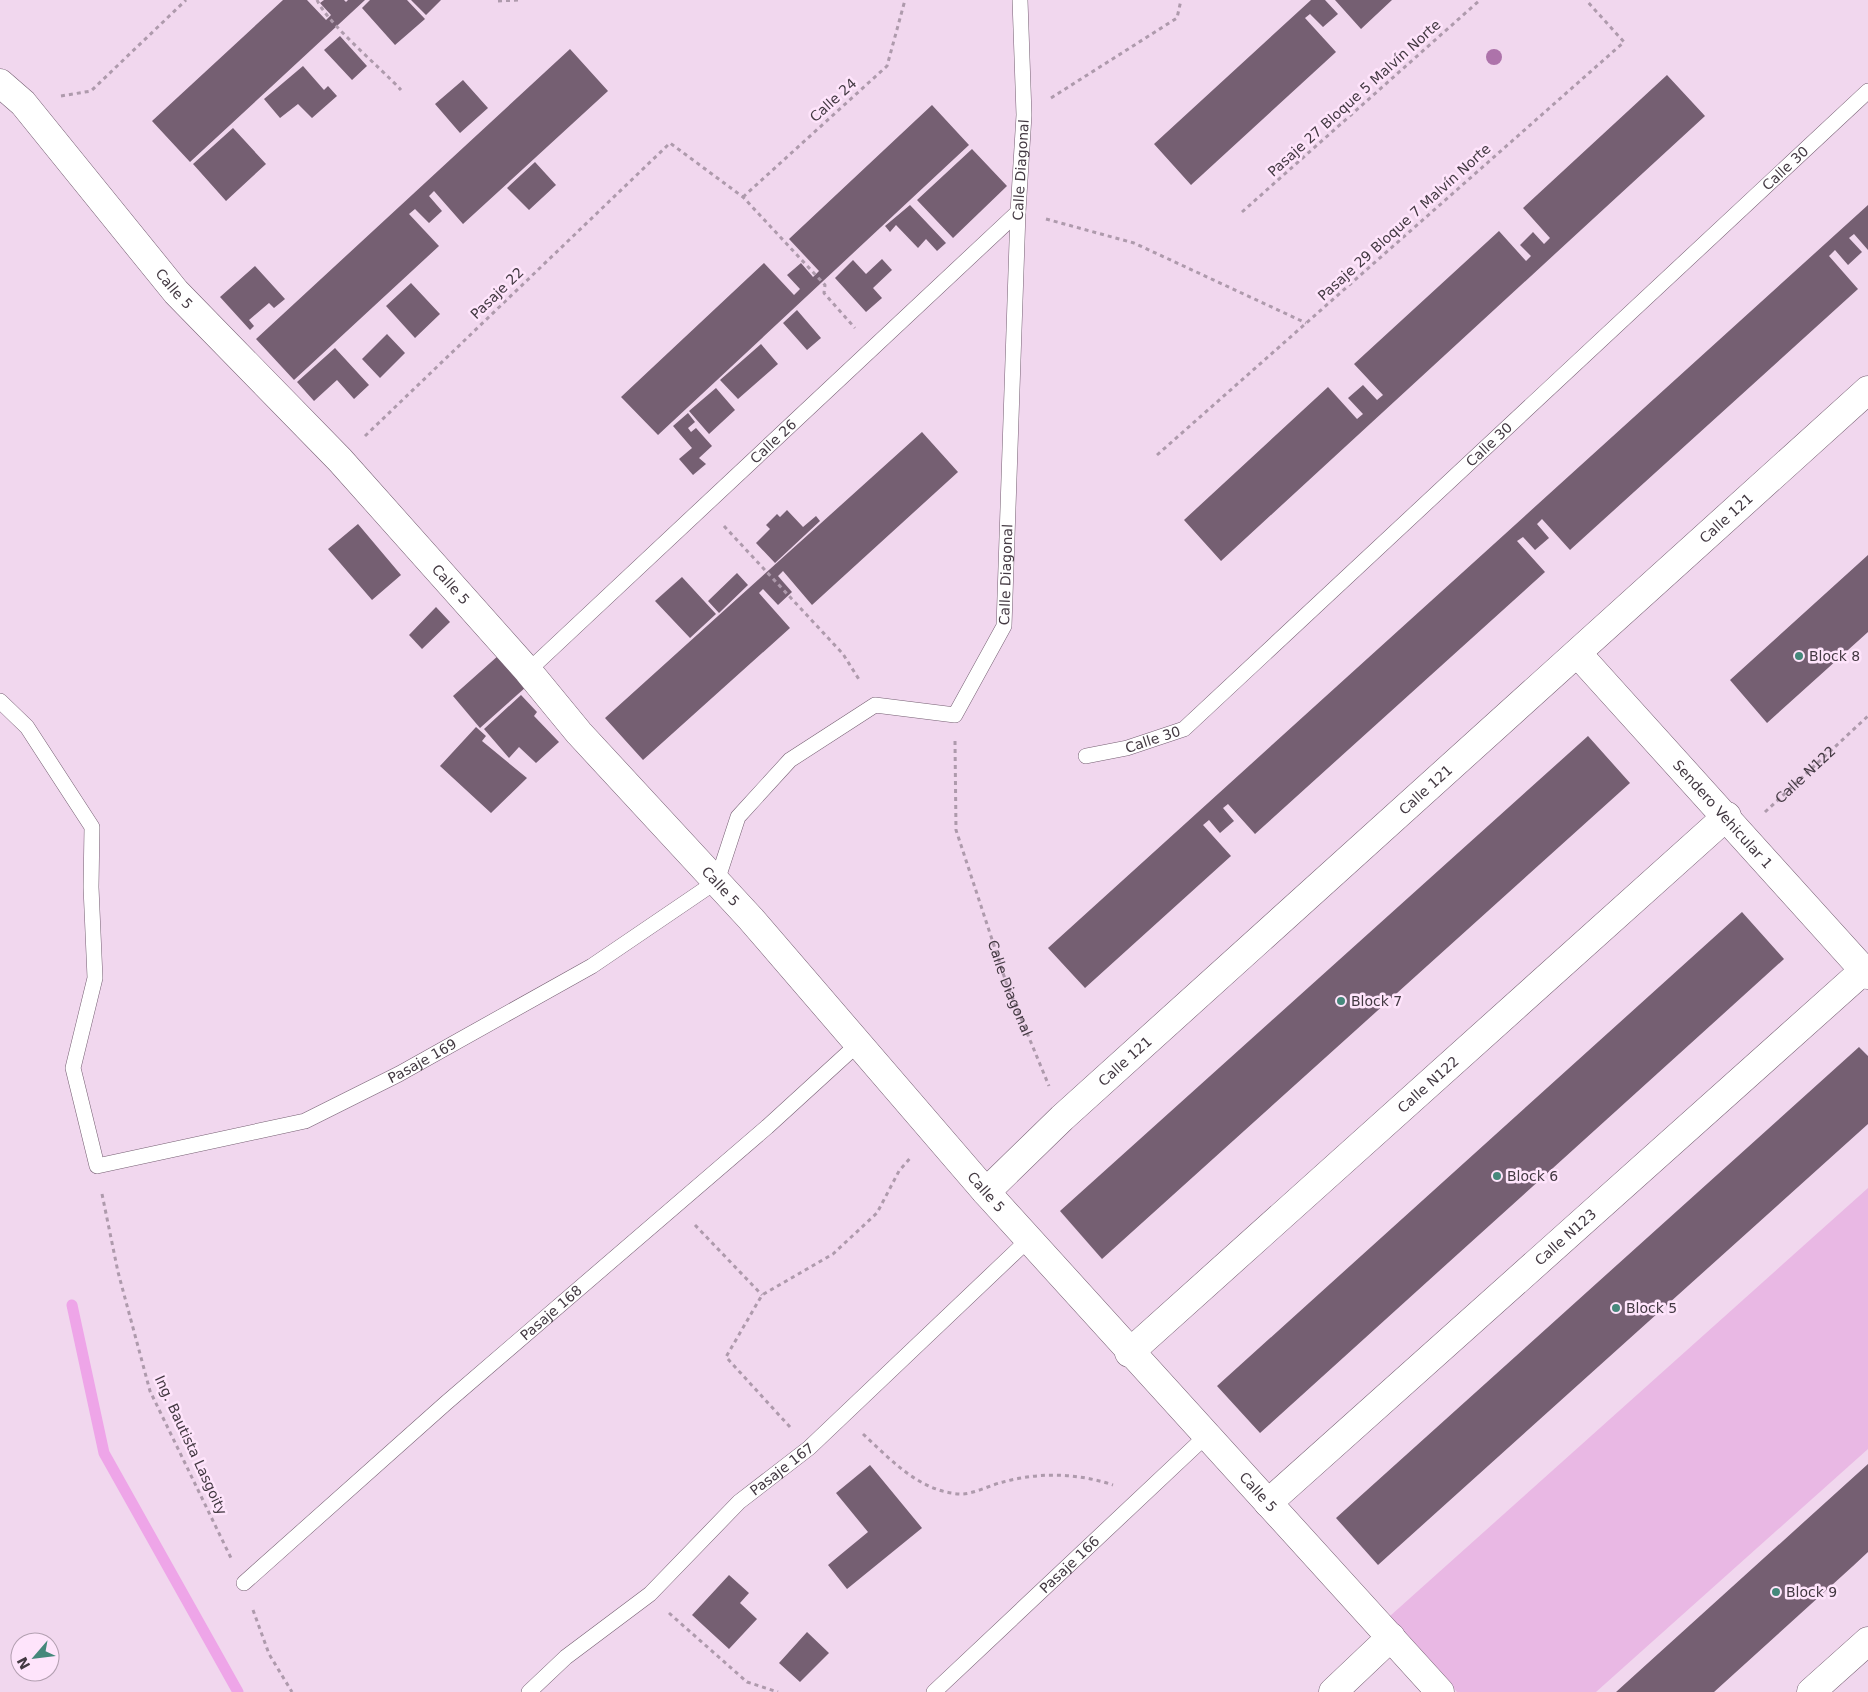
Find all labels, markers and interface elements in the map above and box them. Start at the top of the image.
street label: Pasaje 27 Bloque 5 Malvín Norte [1264,16,1444,180]
street label: Calle 24 [806,75,860,125]
street label: Calle Diagonal [1010,119,1032,221]
street label: Pasaje 29 Bloque 7 Malvín Norte [1314,140,1494,304]
street label: Calle 30 [1759,143,1812,194]
street label: Pasaje 22 [467,264,527,322]
street label: Calle 5 [152,265,196,312]
street label: Calle 26 [747,416,800,467]
street label: Calle 30 [1463,419,1515,470]
street label: Calle 121 [1696,490,1756,546]
street label: Calle Diagonal [996,524,1015,626]
street label: Calle 5 [429,561,473,608]
place label: Block 8 [1809,648,1860,664]
marker: Block 8 [1793,650,1805,662]
street label: Calle 30 [1123,723,1182,756]
street label: Calle N122 [1772,743,1839,806]
street label: Sendero Vehicular 1 [1670,757,1776,872]
street label: Calle 121 [1396,762,1455,818]
street label: Calle 5 [698,863,743,909]
street label: Calle Diagonal [985,938,1035,1038]
place label: Block 7 [1351,993,1402,1009]
marker: Block 7 [1335,995,1347,1007]
street label: Calle 121 [1095,1033,1155,1089]
street label: Pasaje 169 [385,1035,459,1086]
street label: Calle N122 [1394,1053,1462,1116]
place label: Block 6 [1507,1168,1558,1184]
street label: Calle 5 [964,1169,1008,1215]
marker: Block 6 [1491,1170,1503,1182]
street label: Calle N123 [1532,1206,1599,1269]
street label: Pasaje 168 [517,1282,585,1344]
place label: Block 5 [1626,1300,1677,1316]
marker: Block 5 [1610,1302,1622,1314]
street label: Ing. Bautista Lasgoity [152,1373,230,1517]
street label: Pasaje 167 [747,1439,817,1499]
street label: Calle 5 [1236,1469,1280,1515]
street label: Pasaje 166 [1036,1533,1103,1596]
place label: Block 9 [1786,1584,1837,1600]
marker: Block 9 [1770,1586,1782,1598]
north arrow [10,1632,60,1682]
text: N [14,1654,33,1672]

